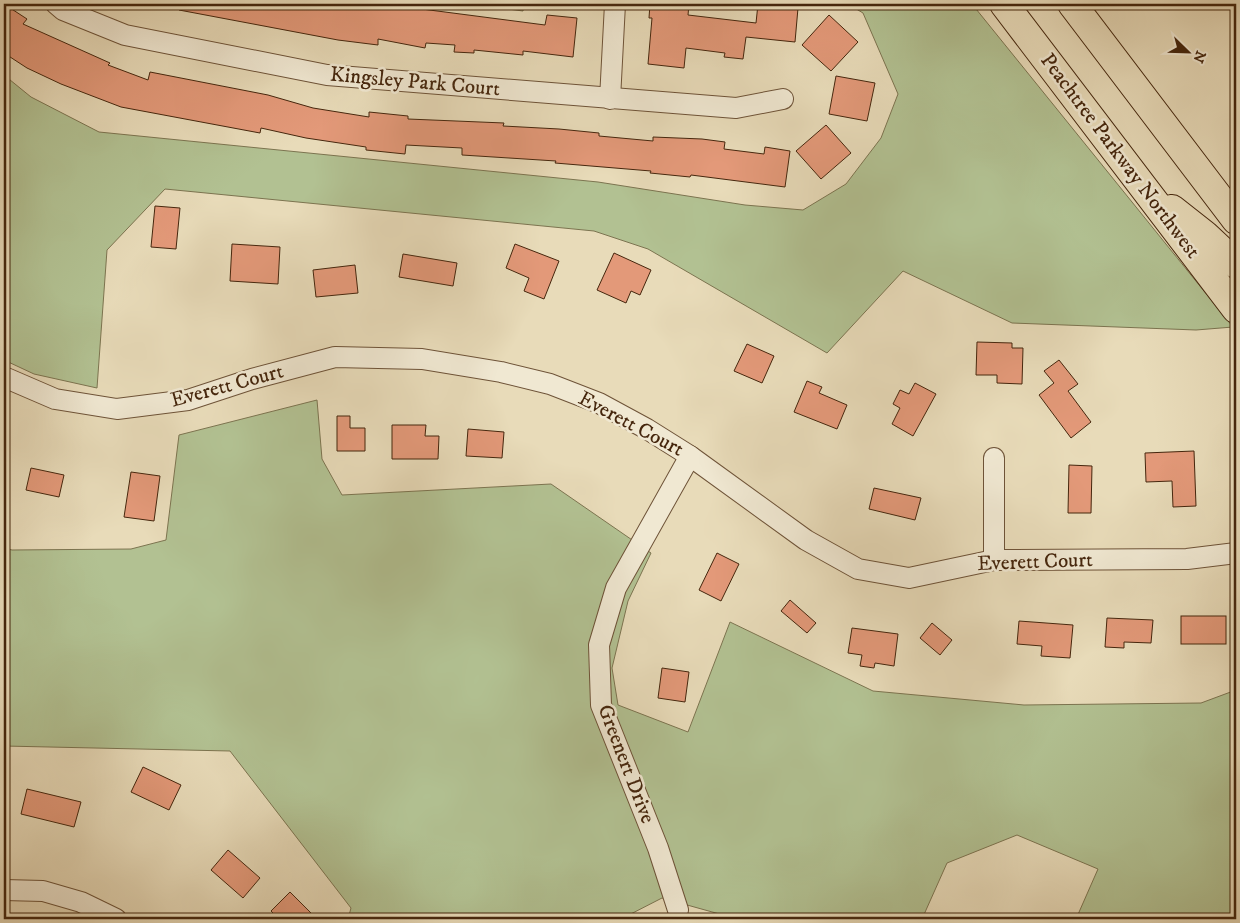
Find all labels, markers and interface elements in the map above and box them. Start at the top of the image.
north arrow [1162,28,1212,78]
street label: Peachtree Parkway Northwest [1035,49,1205,263]
street label: Kingsley Park Court [329,62,501,102]
street label: Everett Court [168,358,286,414]
street label: Everett Court [574,385,688,463]
street label: Everett Court [977,547,1094,577]
street label: Greenert Drive [591,701,661,827]

